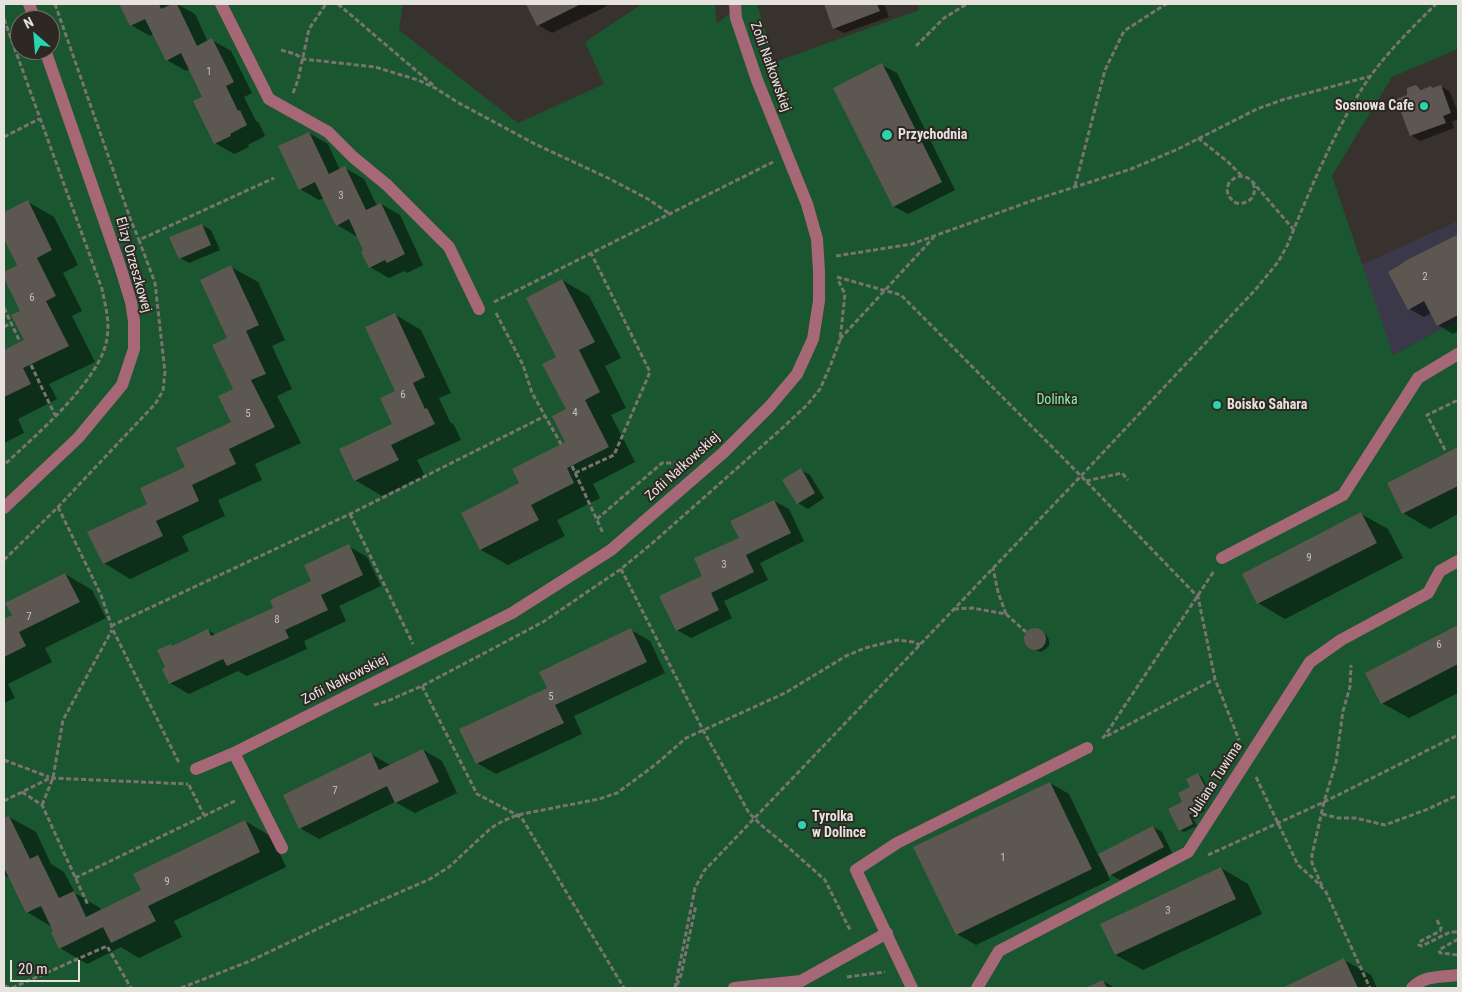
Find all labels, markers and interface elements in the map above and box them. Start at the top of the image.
north arrow [10,10,60,60]
text: N [21,13,36,32]
street label: Zofii Nałkowskiej [746,20,794,114]
house number: 1 [206,65,212,79]
place label: Sosnowa Cafe [1335,98,1414,114]
marker: Sosnowa Cafe [1418,100,1430,112]
place label: Przychodnia [898,127,967,143]
marker: Przychodnia [880,128,894,142]
house number: 3 [338,189,344,203]
street label: Elizy Orzeszkowej [111,215,155,315]
house number: 2 [1422,270,1428,284]
house number: 6 [29,291,35,305]
house number: 6 [400,388,406,402]
park label: Dolinka [1036,392,1078,408]
place label: Boisko Sahara [1227,397,1307,413]
marker: Boisko Sahara [1211,399,1223,411]
house number: 4 [572,406,578,420]
house number: 5 [245,407,251,421]
street label: Zofii Nałkowskiej [642,429,724,505]
house number: 9 [1306,551,1312,565]
house number: 3 [721,558,727,572]
house number: 7 [26,610,32,624]
house number: 8 [274,613,280,627]
house number: 6 [1436,638,1442,652]
street label: Zofii Nałkowskiej [299,651,391,709]
house number: 5 [548,690,554,704]
street label: Juliana Tuwima [1185,739,1247,821]
house number: 7 [332,784,338,798]
place label: Tyrolka w Dolince [812,809,866,842]
marker: Tyrolka w Dolince [796,819,808,831]
house number: 1 [1000,851,1006,865]
house number: 9 [164,875,170,889]
house number: 3 [1165,904,1171,918]
scale bar [12,950,82,982]
text: 20 m [18,960,48,978]

